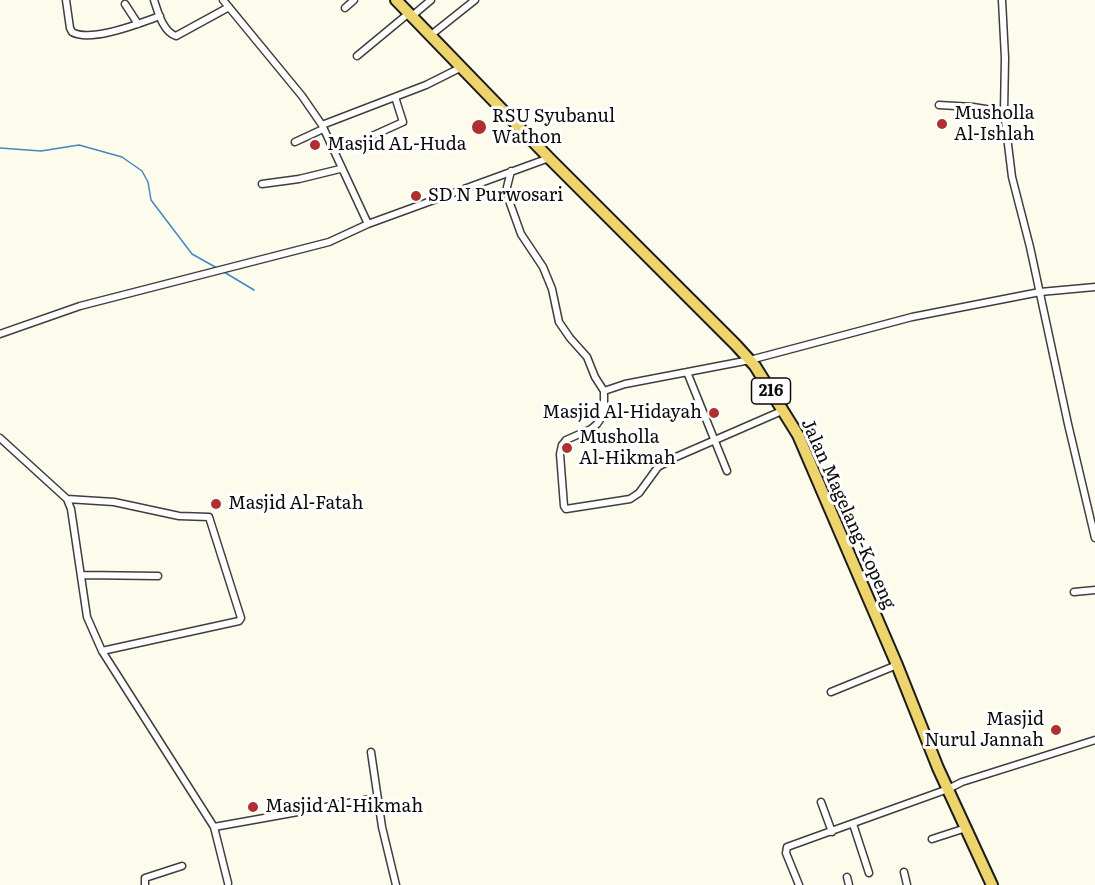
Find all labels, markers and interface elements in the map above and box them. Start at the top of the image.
place label: Musholla Al-Ishlah [954,103,1035,146]
place label: RSU Syubanul Wathon [492,106,615,148]
marker: Musholla Al-Ishlah [935,117,949,131]
marker: RSU Syubanul Wathon [470,118,488,136]
place label: Masjid AL-Huda [327,134,466,156]
marker: Masjid AL-Huda [308,138,322,152]
place label: SD N Purwosari [428,185,563,207]
marker: SD N Purwosari [409,189,423,203]
road number: 216 [752,378,790,404]
place label: Masjid Al-Hidayah [542,402,702,424]
marker: Masjid Al-Hidayah [707,406,721,420]
street label: Jalan Magelang-Kopeng [796,416,900,612]
place label: Musholla Al-Hikmah [579,427,676,470]
marker: Musholla Al-Hikmah [560,441,574,455]
place label: Masjid Al-Fatah [228,493,363,515]
marker: Masjid Al-Fatah [209,497,223,511]
place label: Masjid Nurul Jannah [925,709,1044,752]
marker: Masjid Nurul Jannah [1049,723,1063,737]
place label: Masjid Al-Hikmah [265,796,423,818]
marker: Masjid Al-Hikmah [246,800,260,814]

